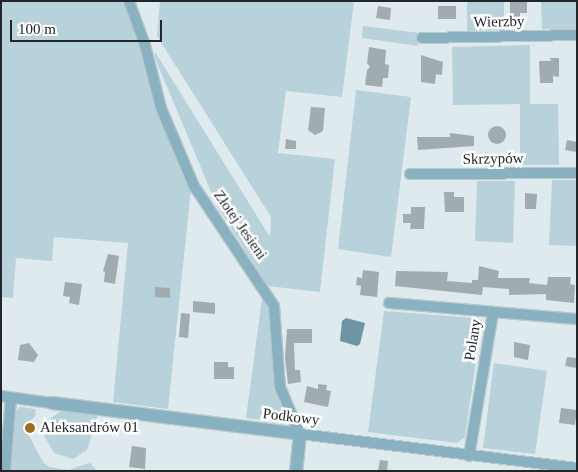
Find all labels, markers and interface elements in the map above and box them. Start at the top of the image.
scale bar [12,10,165,42]
street label: Wierzby [473,13,525,31]
text: 100 m [18,21,56,37]
street label: Skrzypów [462,149,524,169]
street label: Złotej Jesieni [210,187,270,263]
street label: Polany [461,318,485,362]
street label: Podkowy [262,405,320,429]
place label: Aleksandrów 01 [40,419,139,437]
marker: Aleksandrów 01 [24,422,36,434]

